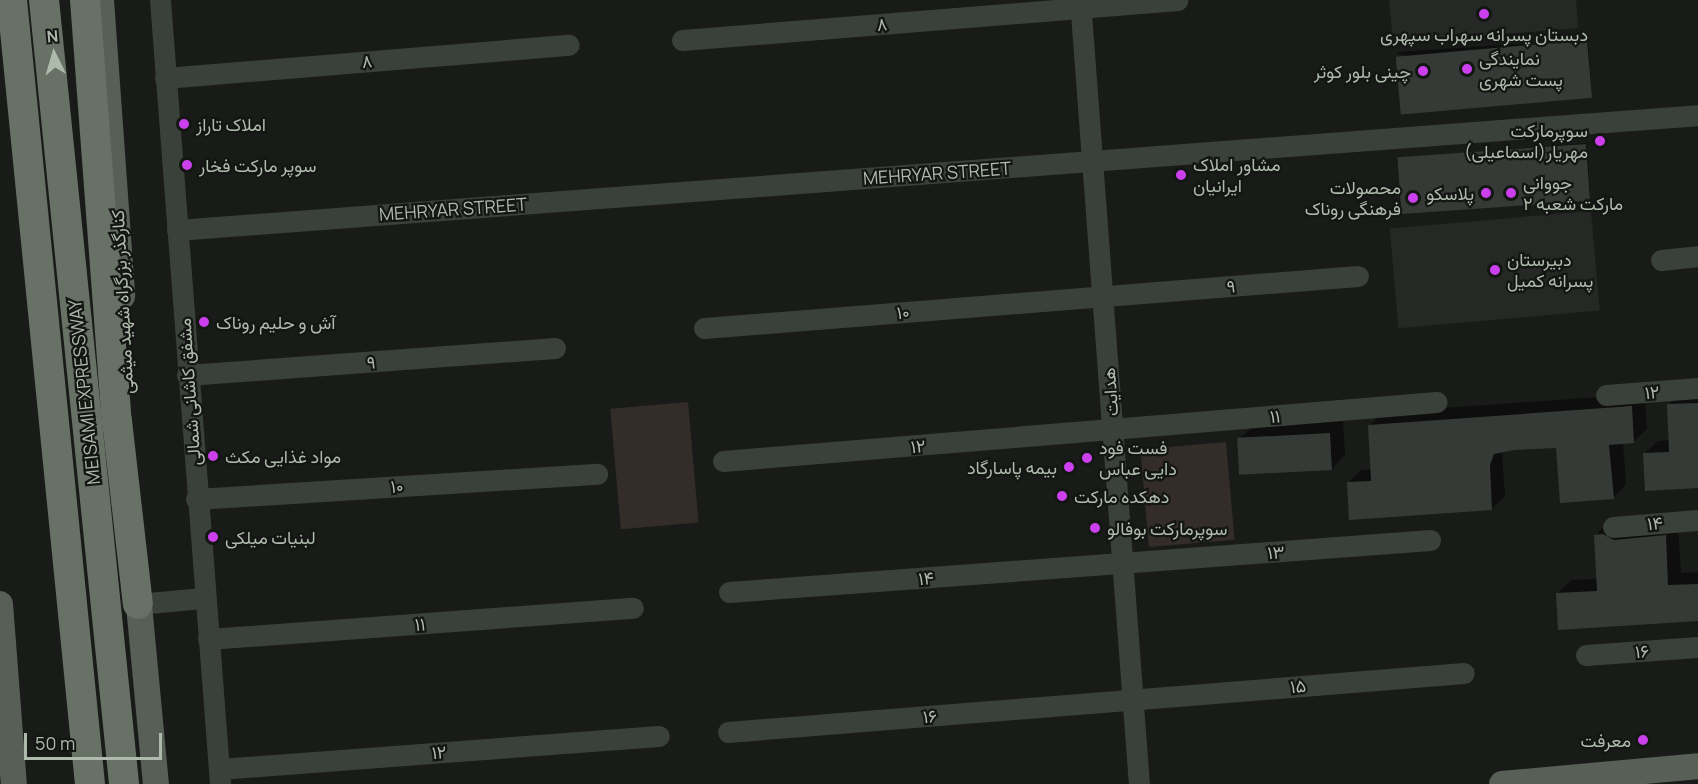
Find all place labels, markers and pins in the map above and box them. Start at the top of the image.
marker: دبستان پسرانه سهراب سپهری [1477,7,1491,21]
place label: دبستان پسرانه سهراب سپهری [1380,23,1588,45]
place label: نمایندگی پست شهری [1479,48,1563,90]
place label: چینی بلور کوثر [1314,60,1411,82]
marker: نمایندگی پست شهری [1460,62,1474,76]
marker: چینی بلور کوثر [1416,64,1430,78]
place label: املاک تاراز [196,113,266,135]
marker: املاک تاراز [177,117,191,131]
place label: سوپرمارکت مهریار(اسماعیلی) [1464,120,1588,162]
marker: سوپرمارکت مهریار(اسماعیلی) [1593,134,1607,148]
place label: سوپر مارکت فخار [199,154,316,176]
place label: مشاور املاک ایرانیان [1193,154,1281,196]
marker: سوپر مارکت فخار [180,158,194,172]
marker: مشاور املاک ایرانیان [1174,168,1188,182]
place label: جووانی مارکت شعبه ۲ [1523,172,1623,214]
place label: محصولات فرهنگی روناک [1305,177,1401,219]
place label: پلاسکو [1426,182,1474,204]
marker: پلاسکو [1479,186,1493,200]
marker: جووانی مارکت شعبه ۲ [1504,186,1518,200]
marker: محصولات فرهنگی روناک [1406,191,1420,205]
place label: دبیرستان پسرانه کمیل [1507,249,1593,292]
marker: دبیرستان پسرانه کمیل [1488,263,1502,277]
place label: آش و حلیم روناک [216,311,335,333]
marker: آش و حلیم روناک [197,315,211,329]
place label: فست فود دایی عباس [1099,437,1177,480]
place label: مواد غذایی مکث [225,445,341,467]
marker: مواد غذایی مکث [206,449,220,463]
marker: فست فود دایی عباس [1080,451,1094,465]
place label: بیمه پاسارگاد [967,456,1057,478]
marker: بیمه پاسارگاد [1062,460,1076,474]
place label: دهکده مارکت [1074,485,1169,507]
marker: دهکده مارکت [1055,489,1069,503]
place label: سوپرمارکت بوفالو [1107,517,1228,539]
marker: سوپرمارکت بوفالو [1088,521,1102,535]
place label: لبنیات میلکی [225,526,316,548]
marker: لبنیات میلکی [206,530,220,544]
place label: معرفت [1580,729,1631,751]
marker: معرفت [1636,733,1650,747]

